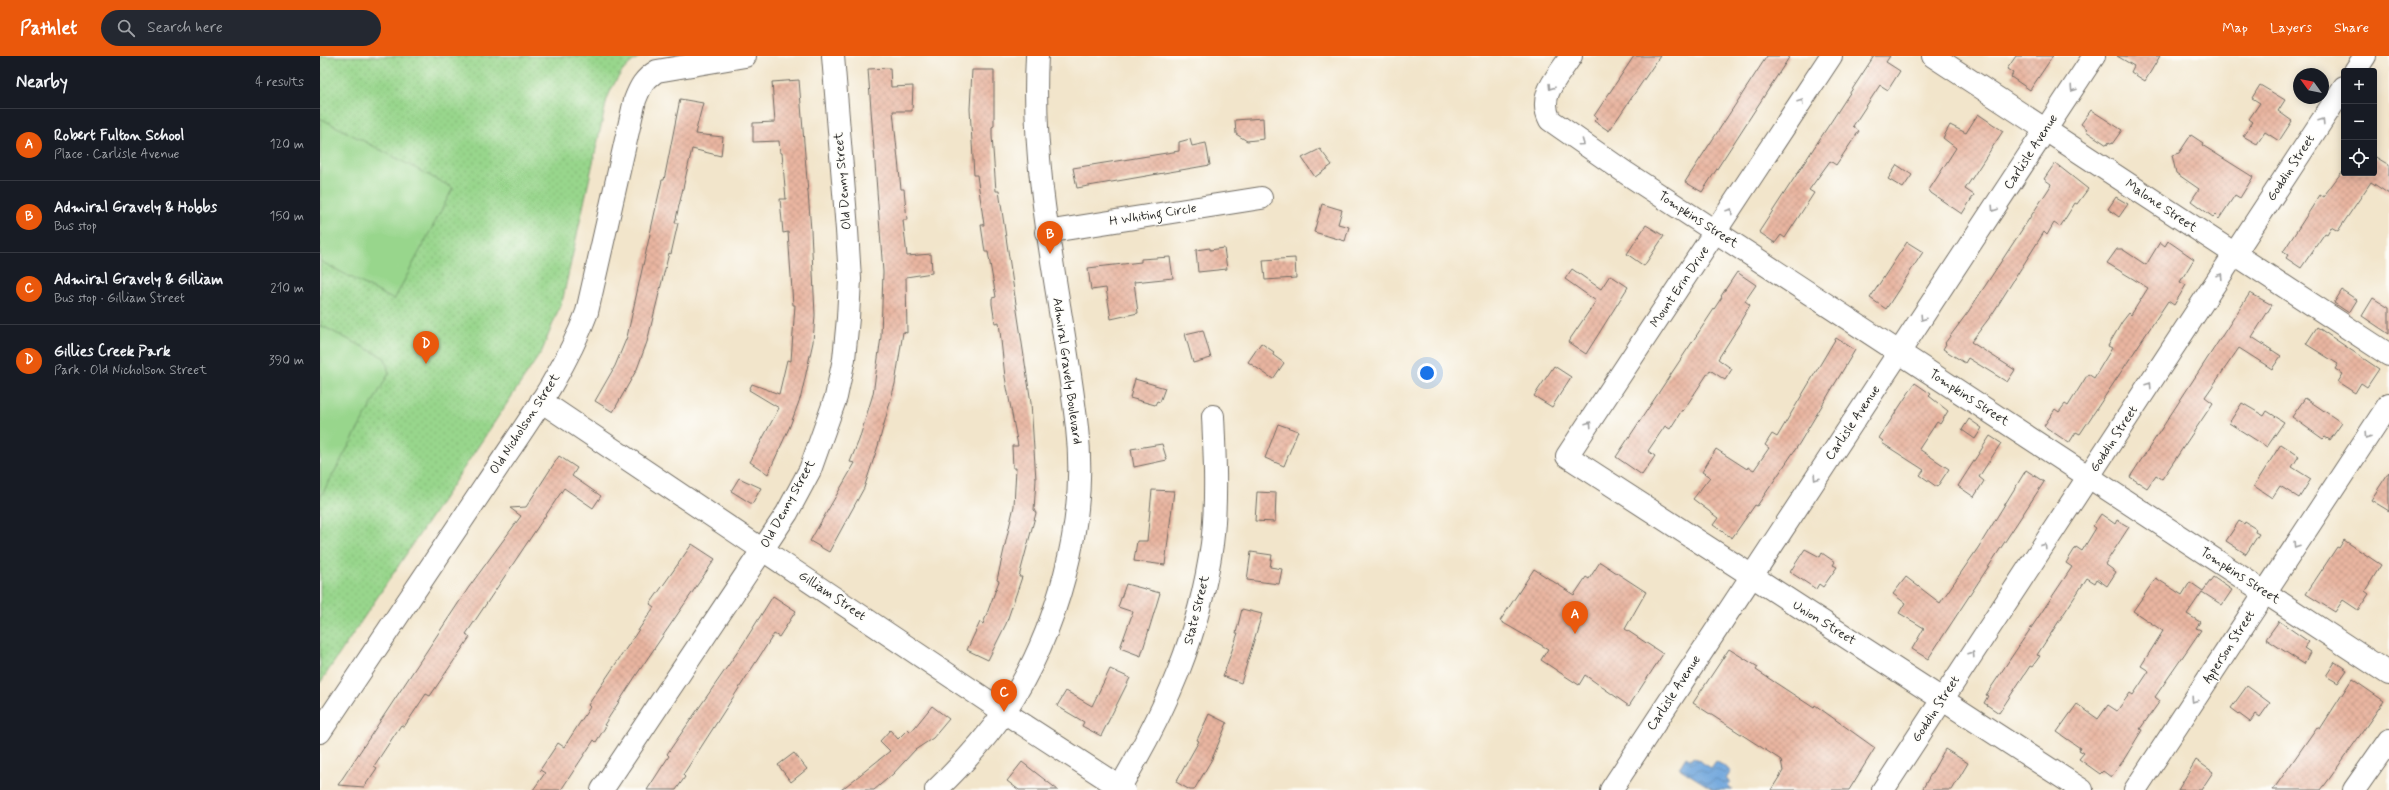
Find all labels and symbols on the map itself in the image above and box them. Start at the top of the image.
north arrow [2293,68,2329,104]
one-way arrow [1548,83,1556,90]
one-way arrow [2071,84,2078,91]
one-way arrow [1797,99,1804,106]
street label: Carlisle Avenue [2000,111,2062,193]
one-way arrow [2317,118,2325,125]
street label: Old Denny Street [830,131,856,231]
street label: Goddin Street [2263,131,2319,204]
one-way arrow [1578,138,1585,146]
street label: Malone Street [2122,176,2201,237]
street label: Tompkins Street [1655,188,1742,252]
street label: H Whiting Circle [1108,200,1198,232]
one-way arrow [1991,205,1999,212]
one-way arrow [1726,208,1733,215]
pin: B [1037,221,1063,254]
street label: Mount Erin Drive [1647,243,1714,331]
one-way arrow [2215,274,2222,281]
street label: Admiral Gravely Boulevard [1048,297,1086,445]
one-way arrow [1920,314,1928,321]
pin: D [413,331,439,364]
your location [1417,363,1437,383]
street label: Tompkins Street [1926,366,2013,430]
street label: Old Nicholson Street [486,370,564,478]
street label: Carlisle Avenue [1822,382,1884,464]
one-way arrow [2144,382,2152,389]
street label: Goddin Street [2086,402,2142,475]
one-way arrow [1584,421,1592,428]
one-way arrow [2365,432,2372,439]
street label: Old Denny Street [757,457,819,551]
one-way arrow [1813,474,1821,481]
one-way arrow [2294,540,2301,547]
one-way arrow [2039,543,2046,550]
street label: Tompkins Street [2197,544,2284,608]
street label: Gilliam Street [795,567,869,625]
street label: State Street [1180,573,1214,646]
street label: Union Street [1789,597,1859,649]
pin: A [1562,601,1588,634]
street label: Apperson Street [2199,607,2260,687]
one-way arrow [1967,651,1975,658]
street label: Carlisle Avenue [1643,652,1705,734]
street label: Goddin Street [1908,672,1964,745]
pin: C [991,679,1017,712]
one-way arrow [2191,696,2199,703]

